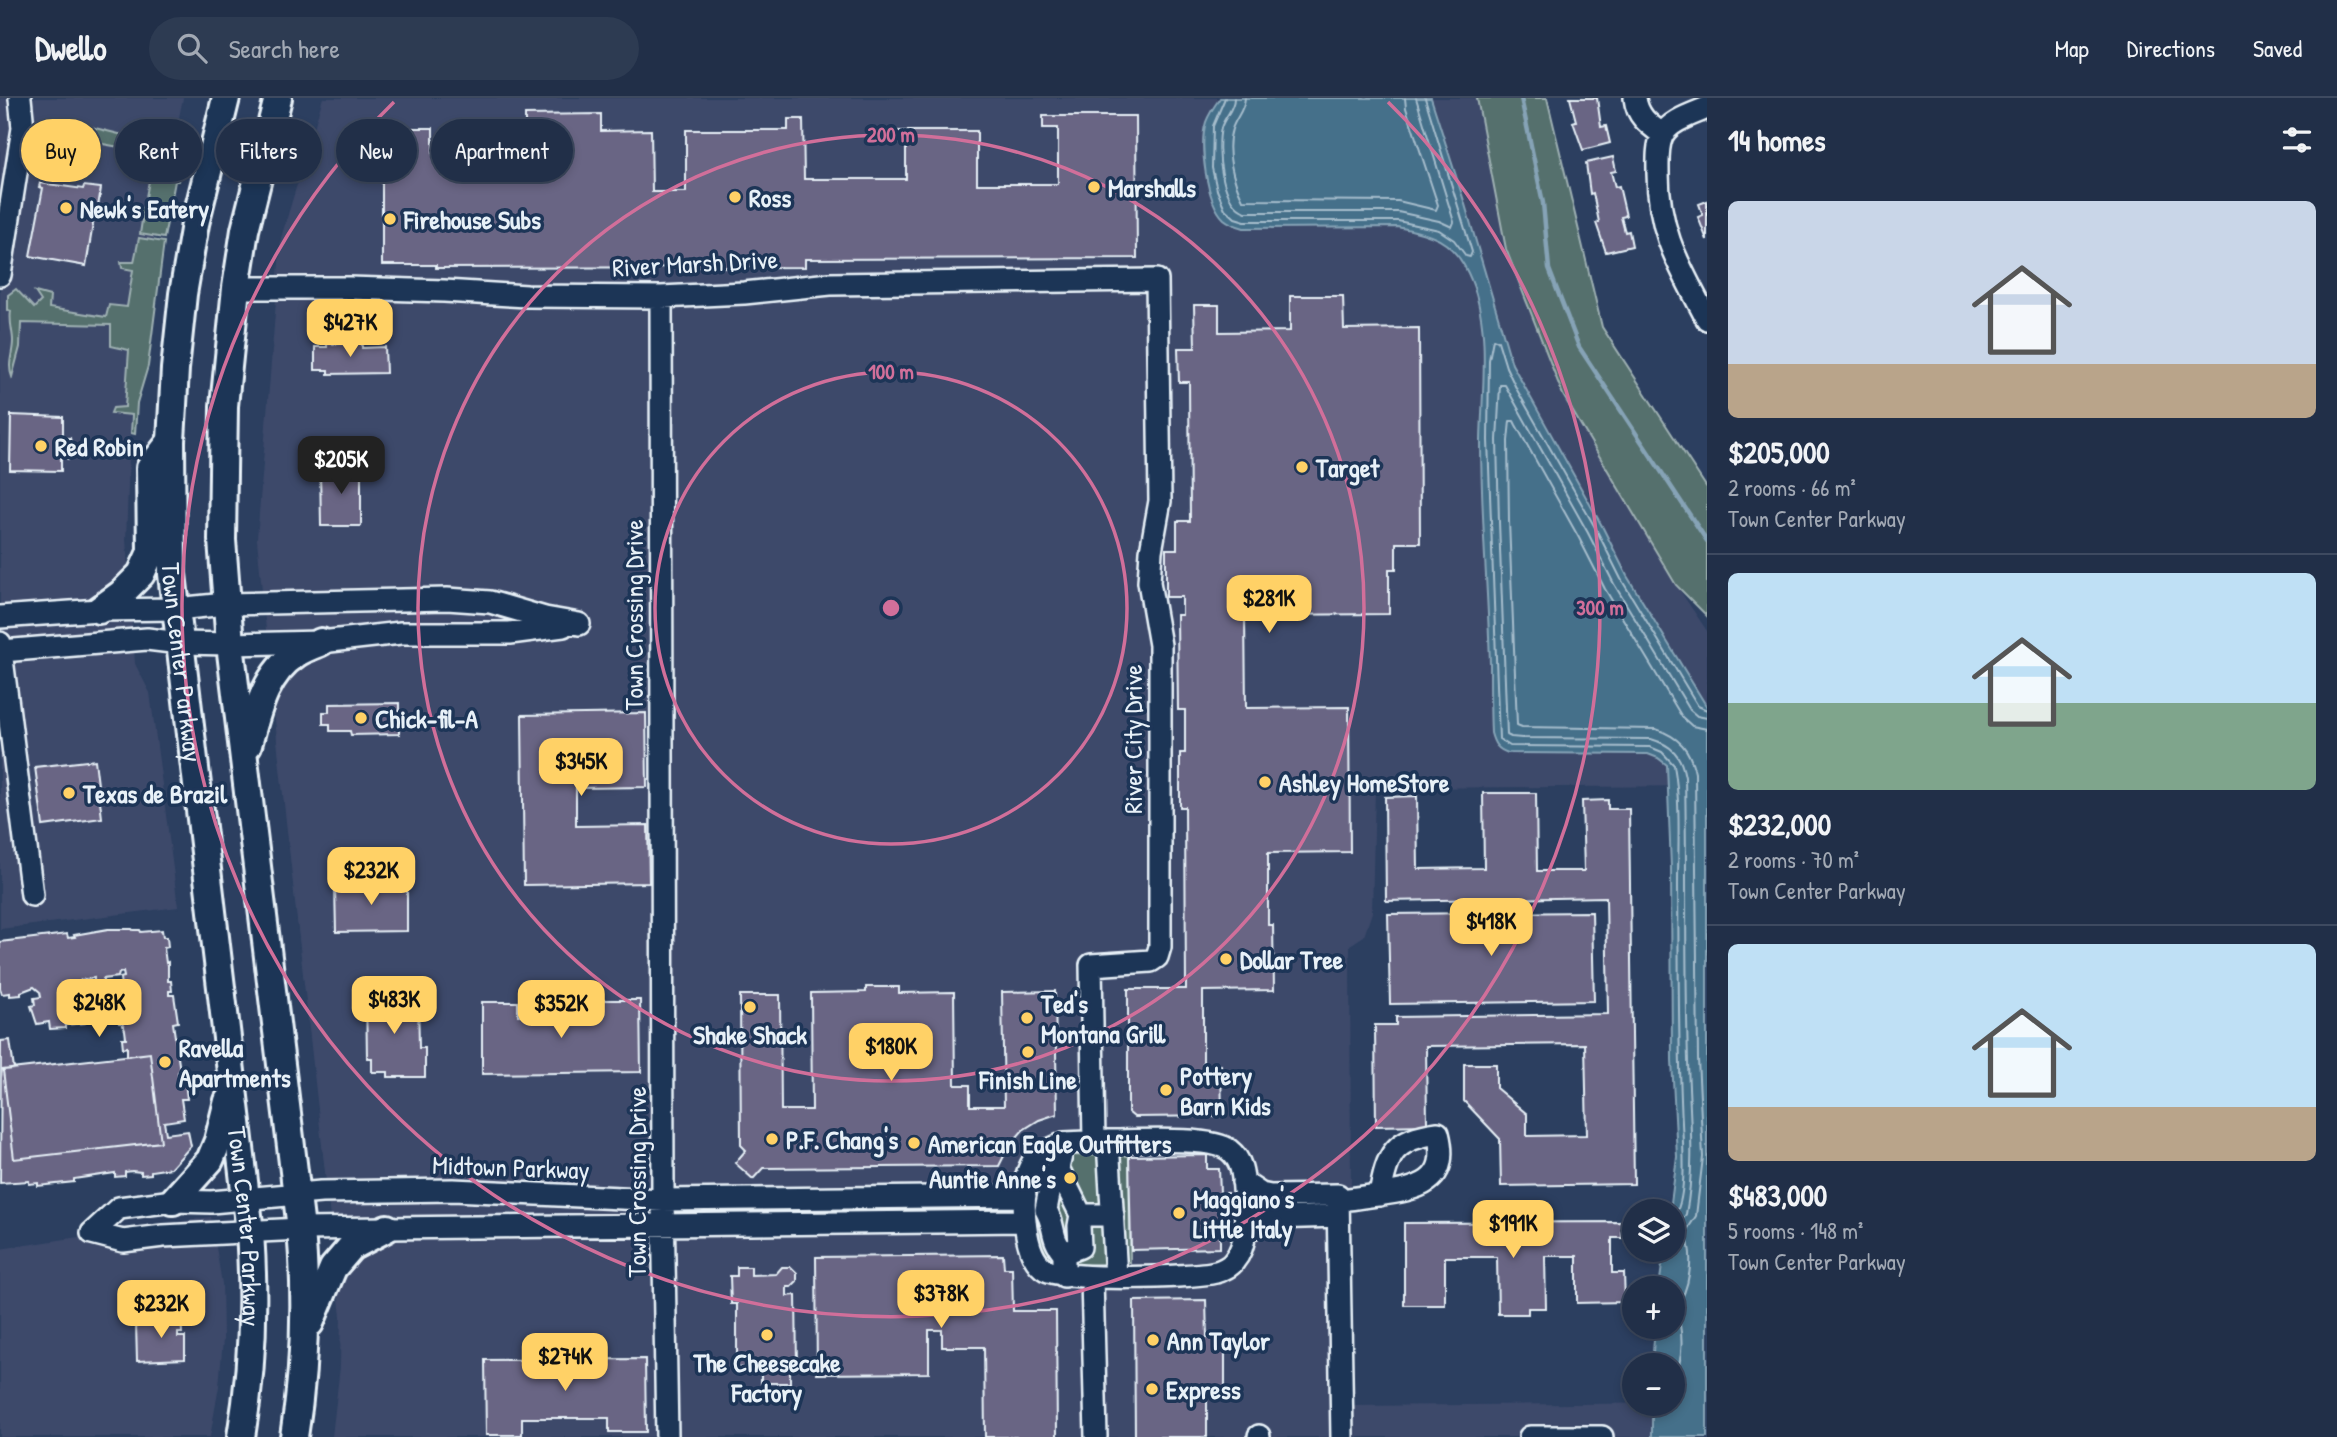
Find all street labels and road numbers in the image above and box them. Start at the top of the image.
street label: River Marsh Drive [611,241,779,285]
street label: Town Crossing Drive [616,519,651,711]
street label: Town Center Parkway [154,562,212,764]
street label: River City Drive [1115,664,1150,814]
street label: Town Crossing Drive [619,1086,654,1278]
street label: Town Center Parkway [220,1124,270,1327]
street label: Midtown Parkway [432,1147,590,1187]

